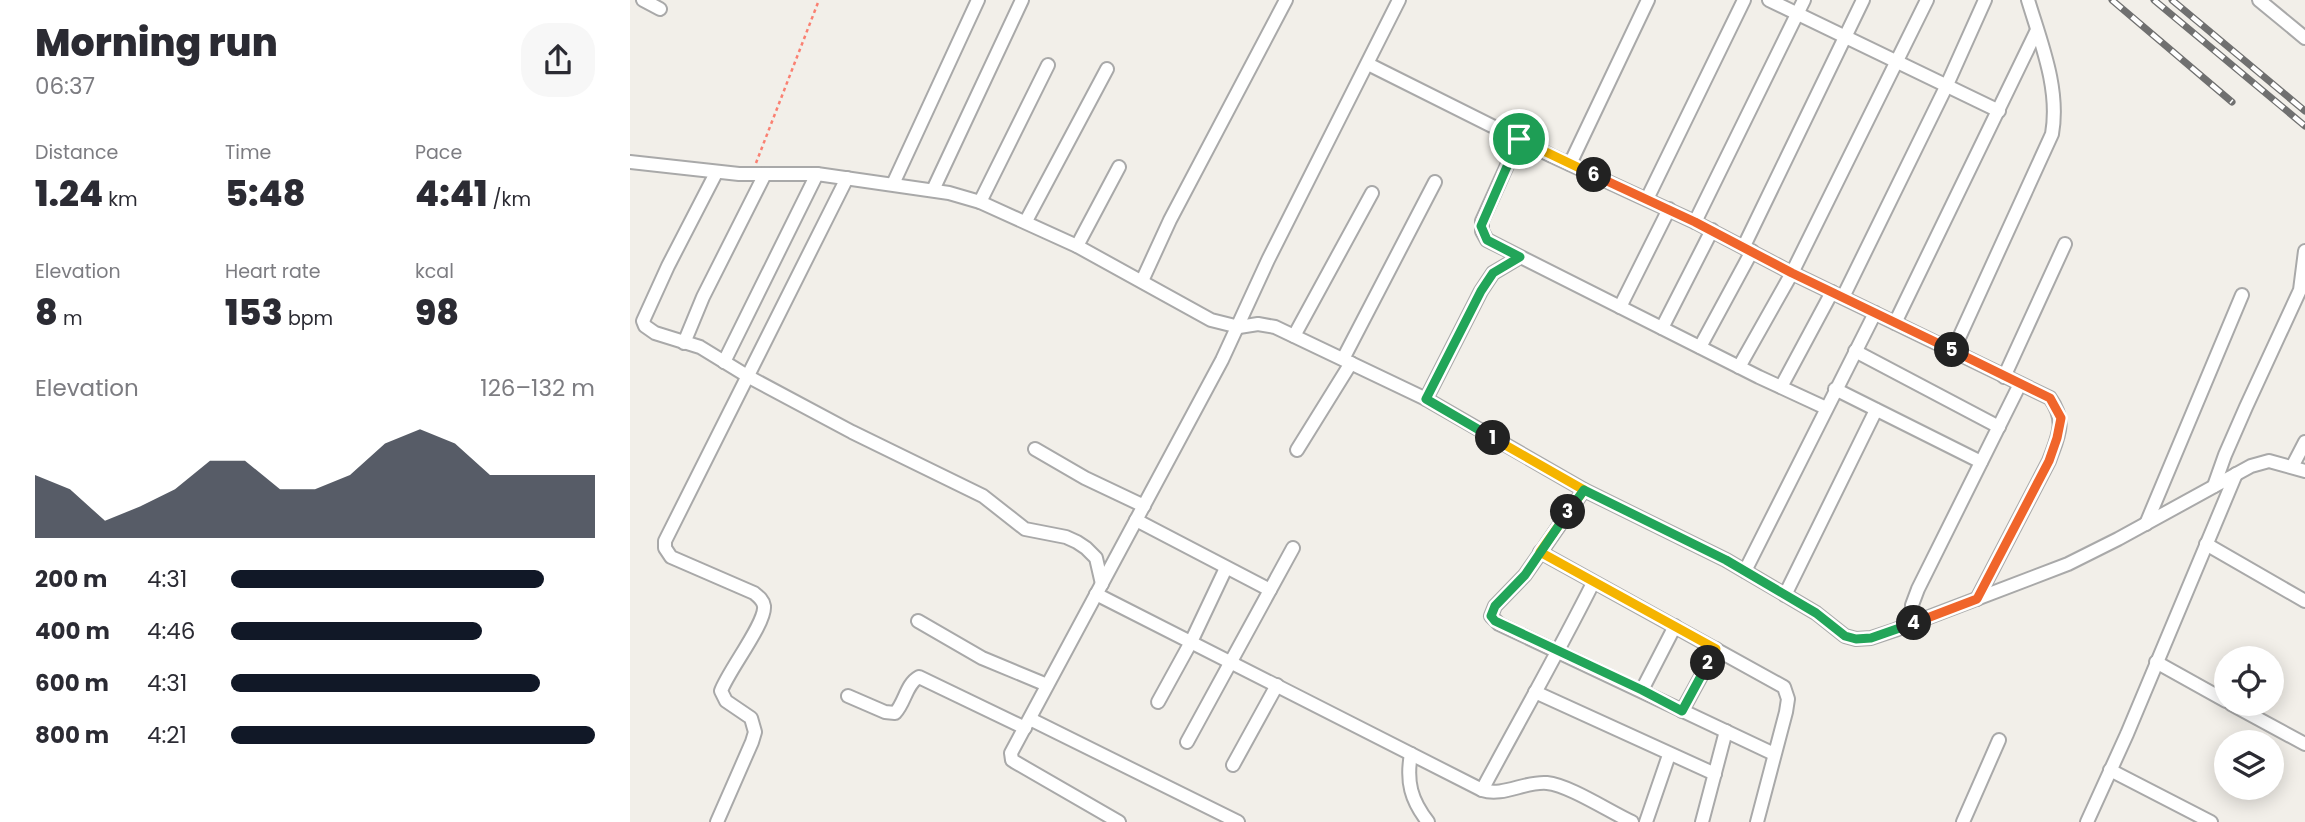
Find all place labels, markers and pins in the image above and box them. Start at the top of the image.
pin [1489,109,1549,169]
pin: 6 [1576,158,1612,192]
pin: 5 [1934,332,1970,368]
pin: 1 [1476,420,1510,456]
pin: 3 [1550,494,1586,530]
pin: 4 [1896,606,1932,640]
pin: 2 [1690,646,1726,680]

